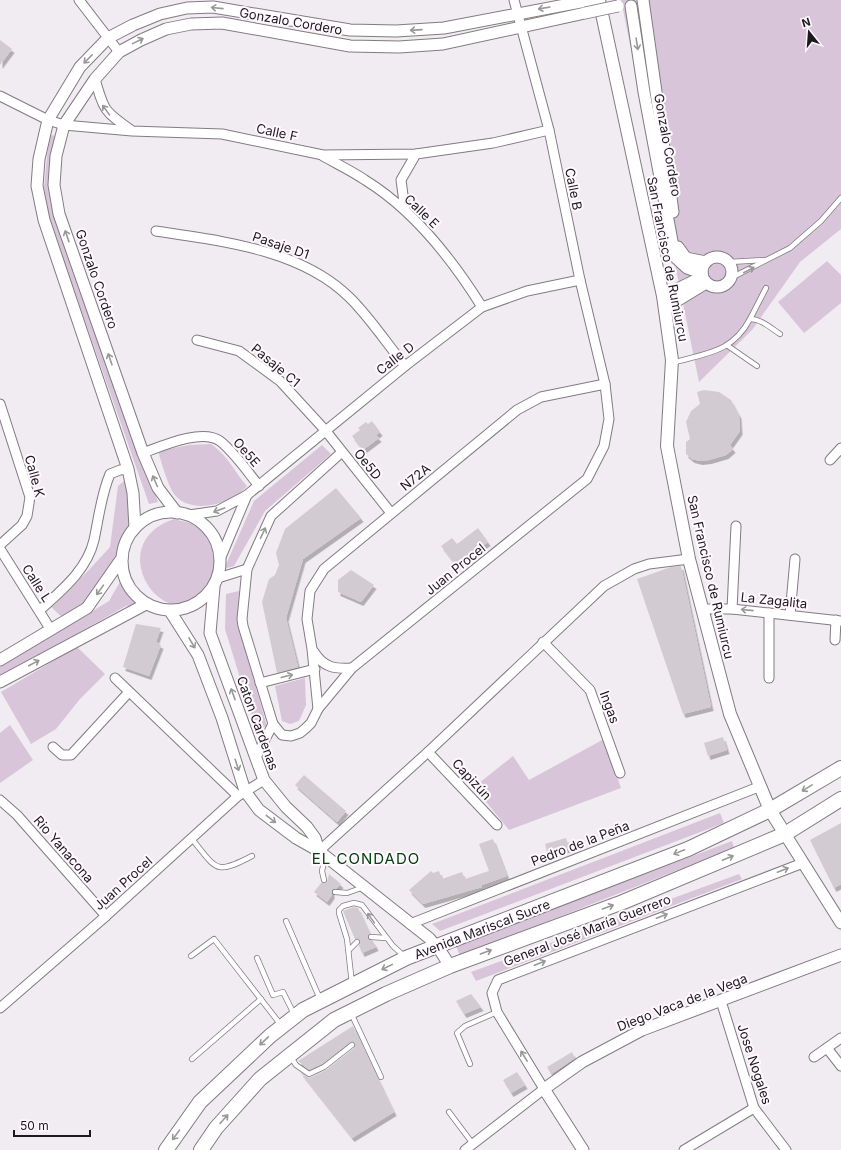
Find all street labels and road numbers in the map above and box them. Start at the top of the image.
street label: Gonzalo Cordero [238,4,344,38]
street label: Gonzalo Cordero [651,92,685,198]
street label: Calle F [255,120,299,144]
street label: Calle B [562,166,586,212]
street label: San Francisco de Rumiurcu [644,175,692,343]
street label: Calle E [401,191,443,231]
street label: Gonzalo Cordero [72,227,122,331]
street label: Pasaje D1 [251,228,311,262]
street label: Calle D [373,338,417,378]
street label: Pasaje C1 [248,340,304,390]
street label: Oe5E [230,434,264,470]
street label: Oe5D [351,445,385,483]
street label: Calle K [22,453,48,499]
street label: N72A [397,460,433,494]
street label: San Francisco de Rumiurcu [684,493,738,661]
street label: Juan Procel [422,540,488,598]
street label: Calle L [19,561,55,605]
street label: La Zagalita [740,589,808,611]
street label: Caton Cardenas [234,674,282,772]
street label: Ingas [597,689,623,726]
street label: Capizún [449,755,495,803]
street label: Rio Yanacona [31,812,97,886]
street label: Pedro de la Peña [529,817,631,869]
street label: Juan Procel [91,853,155,913]
street label: General José María Guerrero [501,891,673,969]
street label: Avenida Mariscal Sucre [412,896,552,962]
street label: Diego Vaca de la Vega [615,970,749,1034]
street label: Jose Nogales [734,1022,776,1106]

